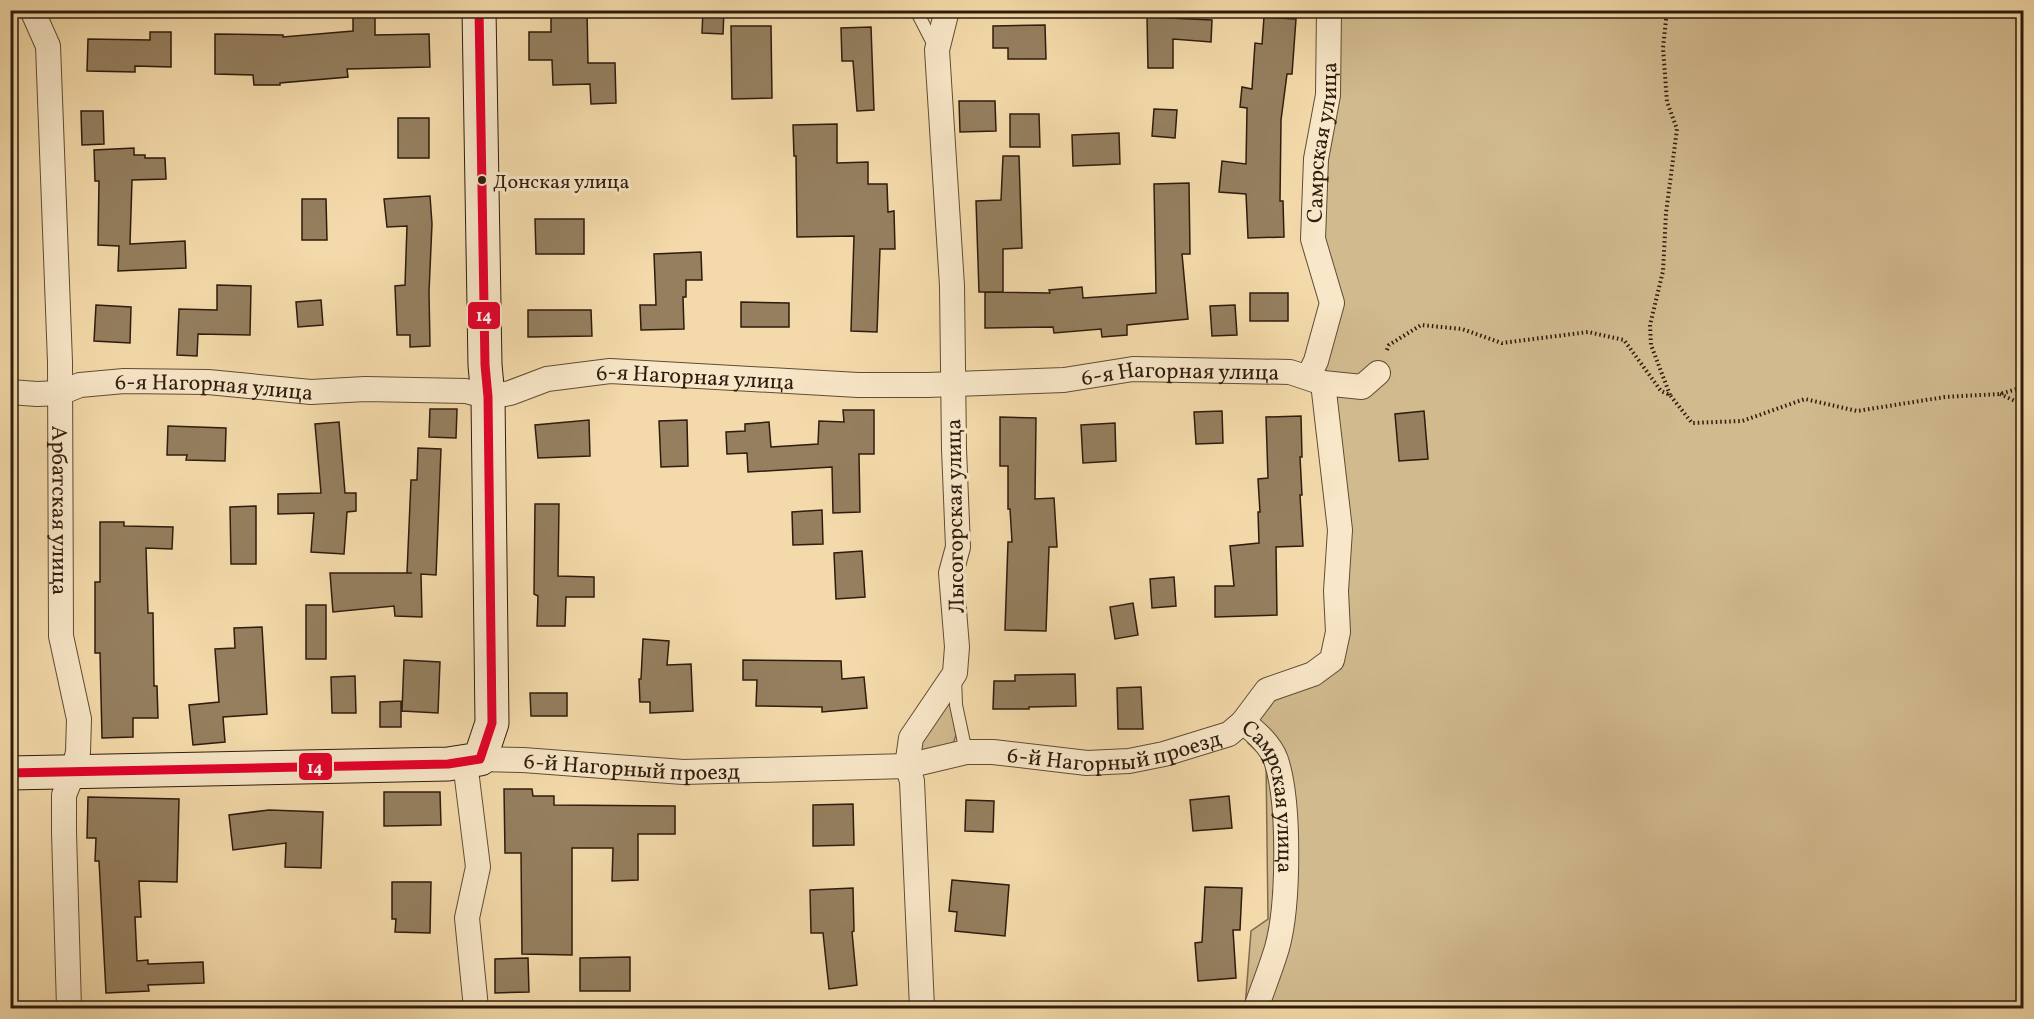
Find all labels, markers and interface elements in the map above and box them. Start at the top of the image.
street label: Самрская улица [1301,62,1346,224]
place label: Донская улица [493,169,629,197]
marker: Донская улица [476,174,488,186]
line badge: 14 [467,301,501,330]
text: 14 [476,306,492,328]
street label: 6-я Нагорная улица [1079,356,1280,395]
street label: 6-я Нагорная улица [594,358,795,399]
street label: 6-я Нагорная улица [114,368,314,410]
street label: Лысогорская улица [939,418,974,614]
street label: Арбатская улица [42,425,74,595]
street label: Самрская улица [1234,714,1299,874]
street label: 6-й Нагорный проезд [1005,724,1226,781]
street label: 6-й Нагорный проезд [522,747,741,790]
line badge: 14 [298,752,333,781]
text: 14 [307,758,323,780]

